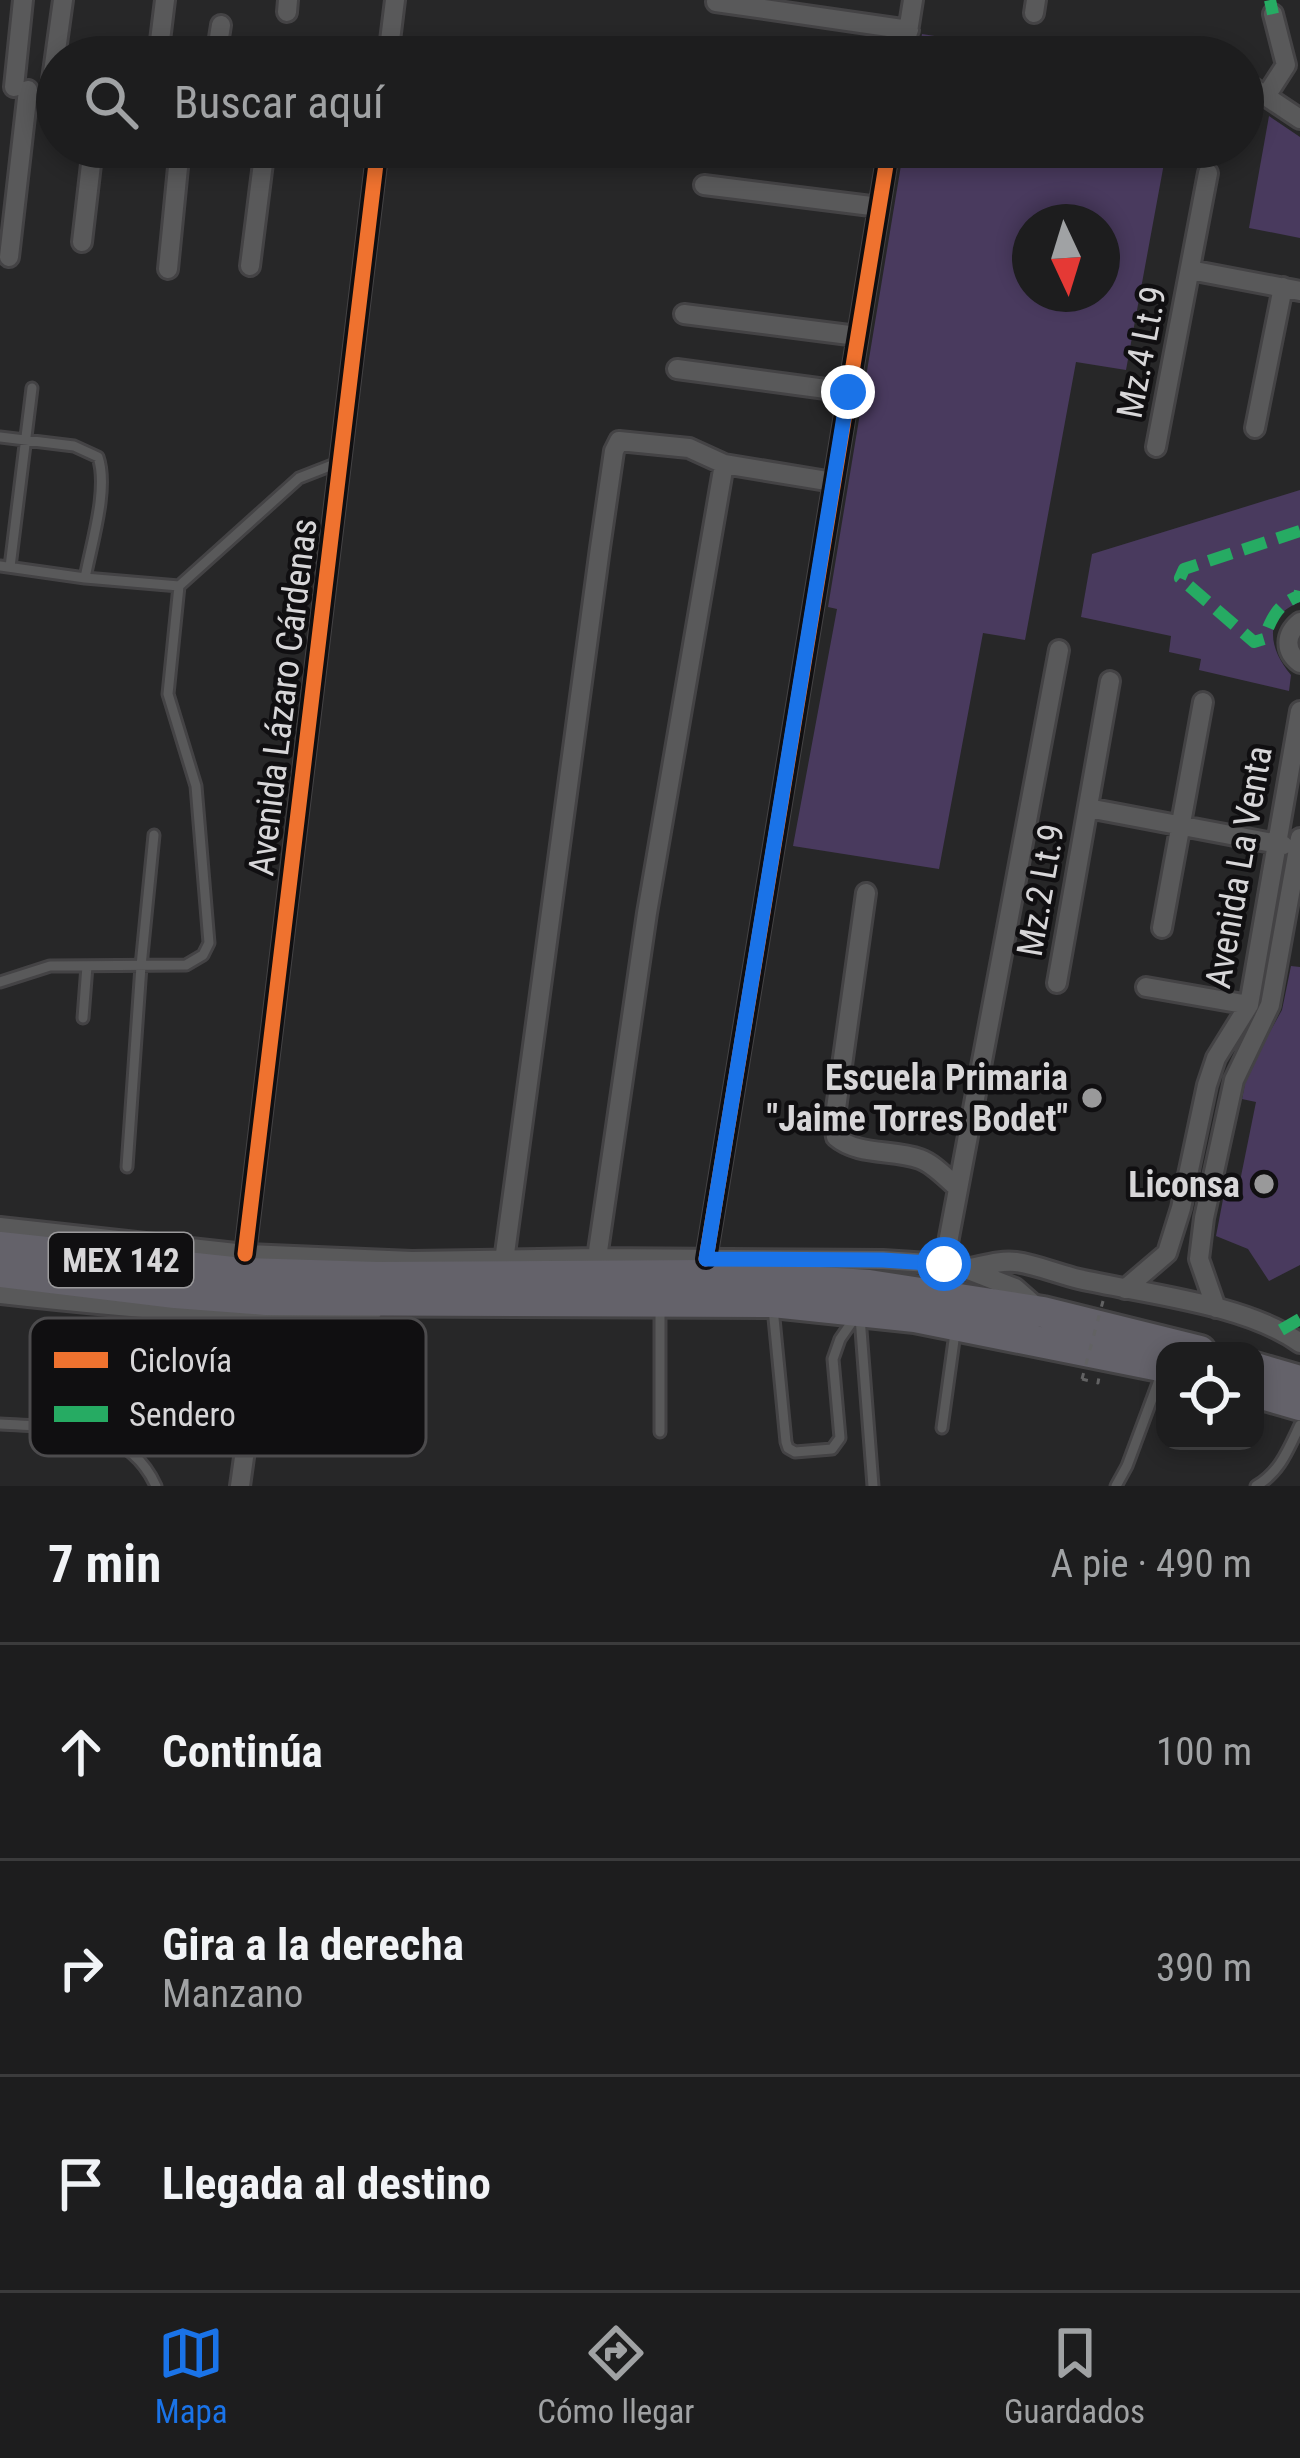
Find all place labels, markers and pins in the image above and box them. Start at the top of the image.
place label: Escuela Primaria "Jaime Torres Bodet" [767,1057,1068,1140]
marker: Escuela Primaria "Jaime Torres Bodet" [1079,1085,1105,1111]
place label: Liconsa [1128,1164,1240,1206]
marker: Liconsa [1251,1171,1277,1197]

